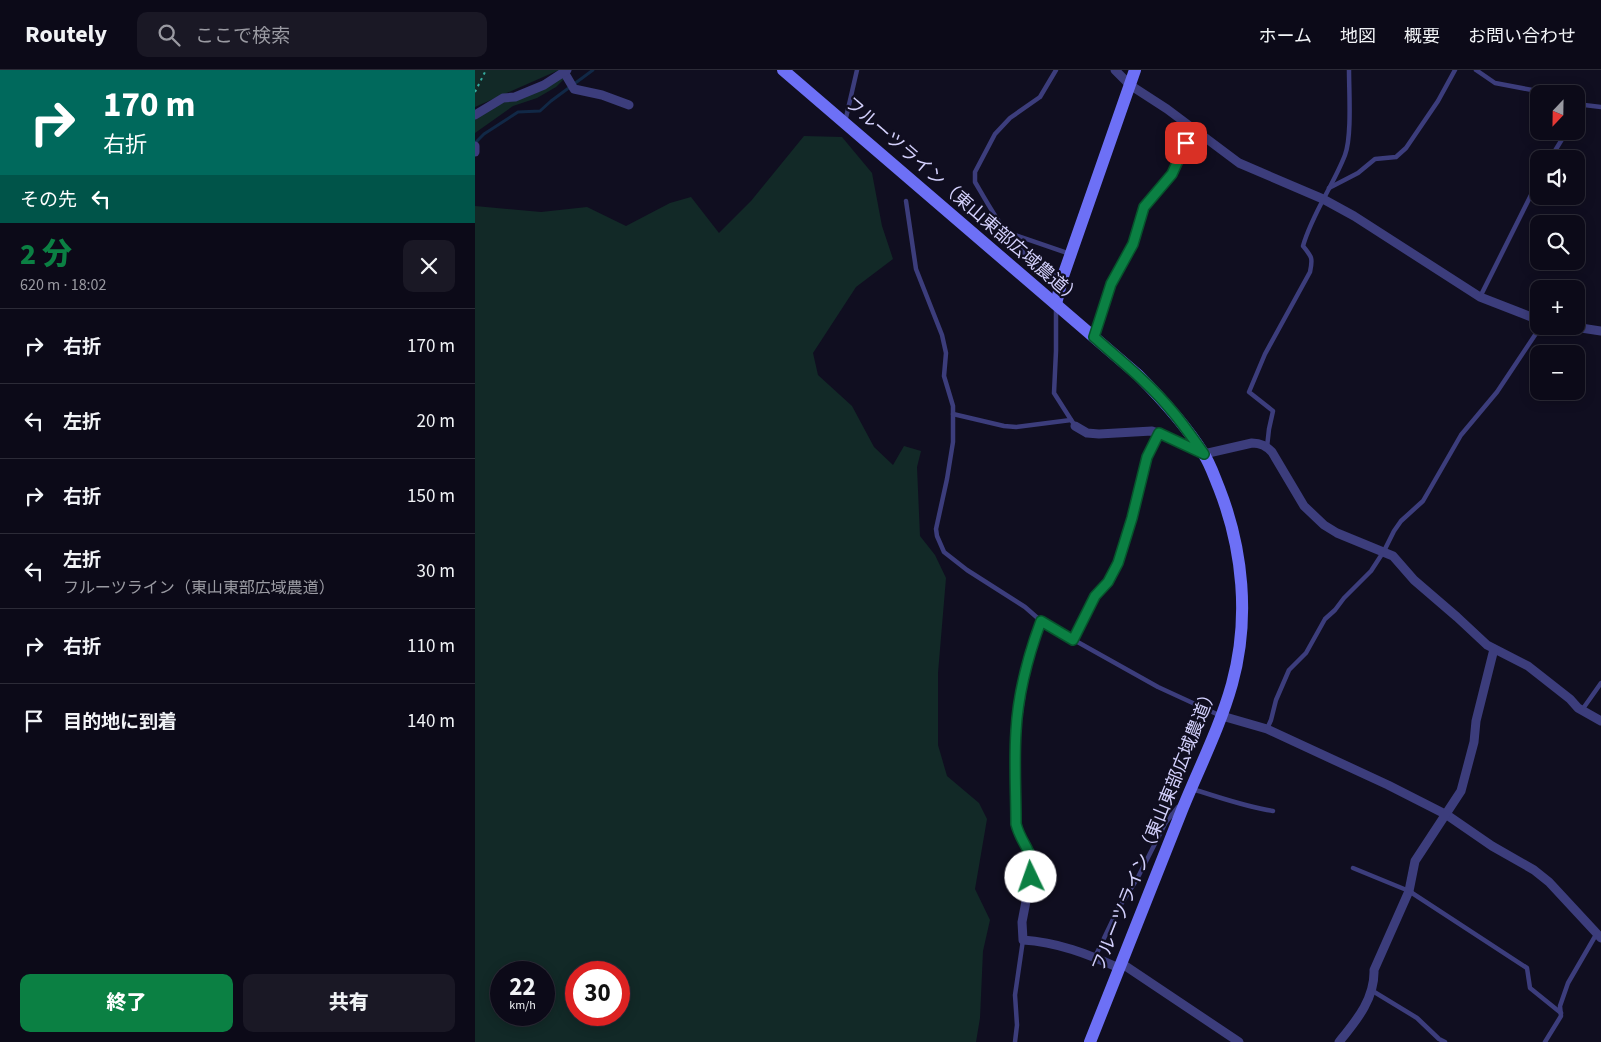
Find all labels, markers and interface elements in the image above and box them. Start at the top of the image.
search box [137,12,487,57]
text: Routely [25,17,107,52]
icon: search [155,21,183,49]
text: ここで検索 [195,23,290,50]
text: ホーム [1259,24,1312,49]
text: 地図 [1340,24,1376,49]
text: 概要 [1404,24,1440,49]
text: お問い合わせ [1468,24,1576,49]
text: 170 m [103,80,195,130]
north arrow [1530,85,1585,140]
map controls [1530,85,1585,400]
icon: right [20,90,85,155]
street label: フルーツライン（東山東部広域農道） [839,91,1087,311]
pin [1165,122,1207,164]
text: 右折 [103,129,147,161]
icon: arrive [1172,129,1200,157]
button: sound [1530,150,1585,205]
icon: left [87,185,115,213]
text: その先 [20,187,77,214]
button: search [1530,215,1585,270]
text: 2 分 [20,233,72,276]
button: close [403,240,455,292]
text: 620 m · 18:02 [20,274,107,296]
button: + [1530,280,1585,335]
icon: right [20,332,48,360]
text: 170 m [407,333,455,360]
text: 右折 [63,334,101,361]
button: − [1530,345,1585,400]
icon: left [20,407,48,435]
text: 20 m [417,408,455,435]
text: 左折 [63,409,101,436]
icon: right [20,482,48,510]
text: 150 m [407,483,455,510]
text: 右折 [63,484,101,511]
text: 左折 [63,547,101,574]
icon: left [20,557,48,585]
text: 30 m [417,558,455,585]
text: フルーツライン（東山東部広域農道） [63,577,335,599]
icon: right [20,632,48,660]
text: 110 m [407,633,455,660]
text: 右折 [63,634,101,661]
street label: フルーツライン（東山東部広域農道） [1086,683,1224,975]
icon: arrive [20,707,48,735]
text: 140 m [407,708,455,735]
text: 目的地に到着 [63,709,177,736]
position arrow [1004,850,1056,902]
speed limit sign: 30 [565,961,630,1026]
text: 22 [509,969,536,1005]
button: 終了 [20,974,233,1032]
button: 共有 [243,974,455,1032]
text: km/h [509,997,536,1014]

